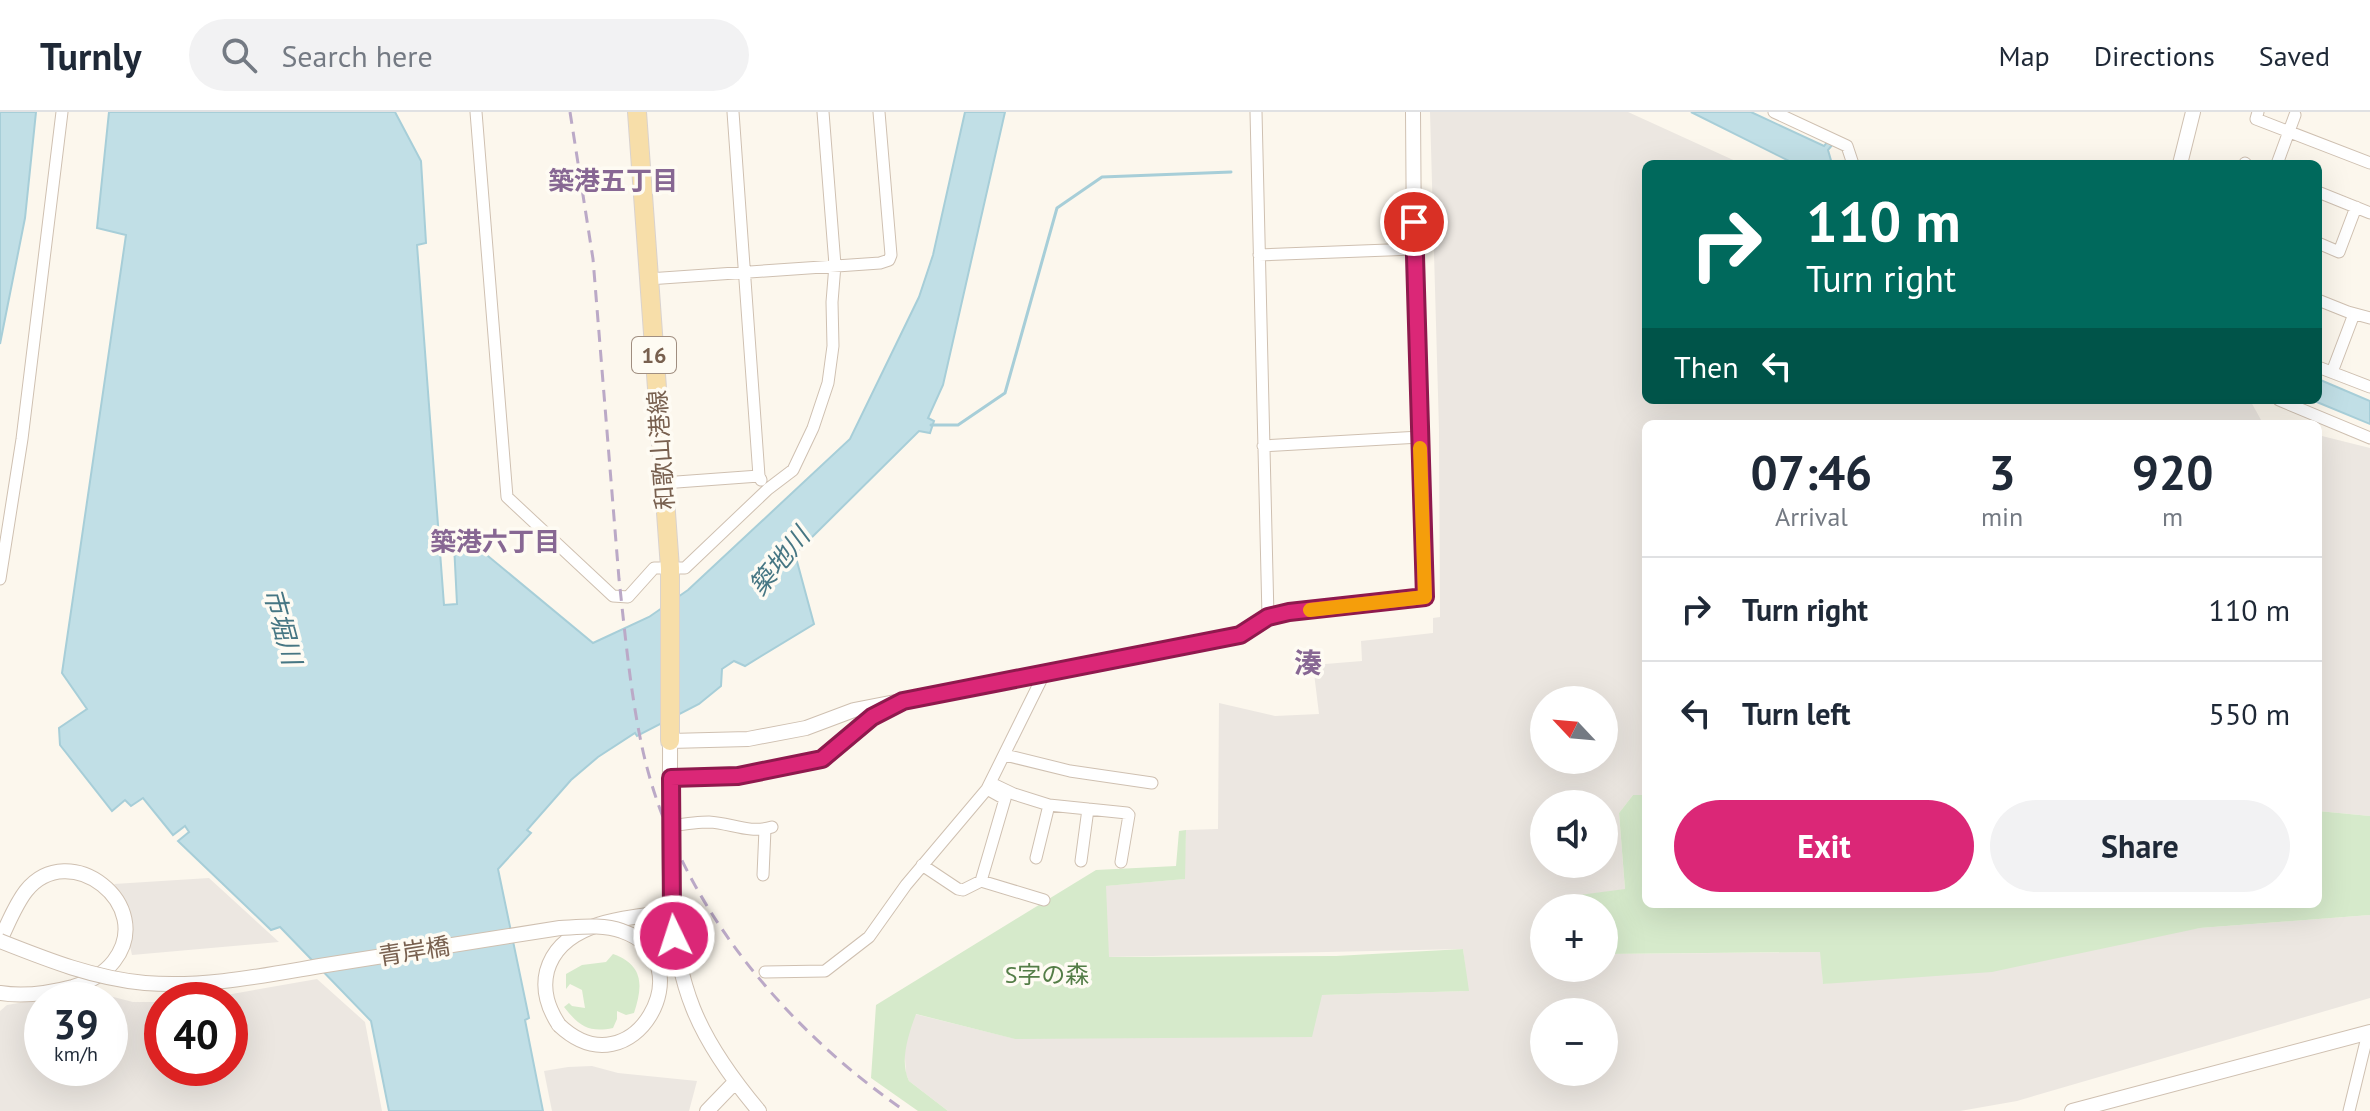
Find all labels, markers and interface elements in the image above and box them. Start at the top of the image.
search box [189,19,749,91]
text: Turnly [40,31,141,80]
icon: search [217,33,261,77]
text: Search here [281,36,433,75]
text: Map [1999,37,2050,74]
text: Directions [2094,37,2215,74]
text: Saved [2259,37,2330,74]
district label: 築港五丁目 [548,164,678,197]
text: 110 m [1806,185,1961,257]
pin [1380,188,1448,256]
icon: right [1674,192,1778,296]
icon: arrive [1392,200,1436,244]
text: Turn right [1806,255,1956,302]
road number: 16 [632,337,676,373]
icon: left [1755,344,1799,388]
text: Then [1674,347,1739,386]
street label: 和歌山港線 [641,389,681,511]
text: 07:46 [1751,441,1872,503]
text: 3 [1988,441,2016,503]
text: 920 [2132,441,2213,503]
text: Arrival [1775,500,1848,533]
text: min [1981,500,2023,533]
text: m [2162,500,2183,533]
water label: 築地川 [742,518,818,602]
district label: 築港六丁目 [430,525,560,558]
water label: 市堀川 [257,584,310,671]
icon: right [1674,587,1718,631]
text: Turn right [1742,590,1868,629]
text: 110 m [2209,590,2290,629]
district label: 湊 [1294,644,1322,681]
north arrow [1530,686,1618,774]
map controls [1530,686,1618,1086]
icon: left [1674,691,1718,735]
text: Turn left [1742,694,1850,733]
text: 550 m [2209,694,2290,733]
button: sound [1530,790,1618,878]
button: Exit [1674,800,1974,892]
button: Share [1990,800,2290,892]
position arrow [632,894,716,978]
button: + [1530,894,1618,982]
street label: 青岸橋 [376,930,452,972]
park label: S字の森 [1005,959,1089,990]
speed limit sign: 40 [144,982,248,1086]
text: 39 [53,998,99,1050]
button: − [1530,998,1618,1086]
text: km/h [54,1041,98,1067]

